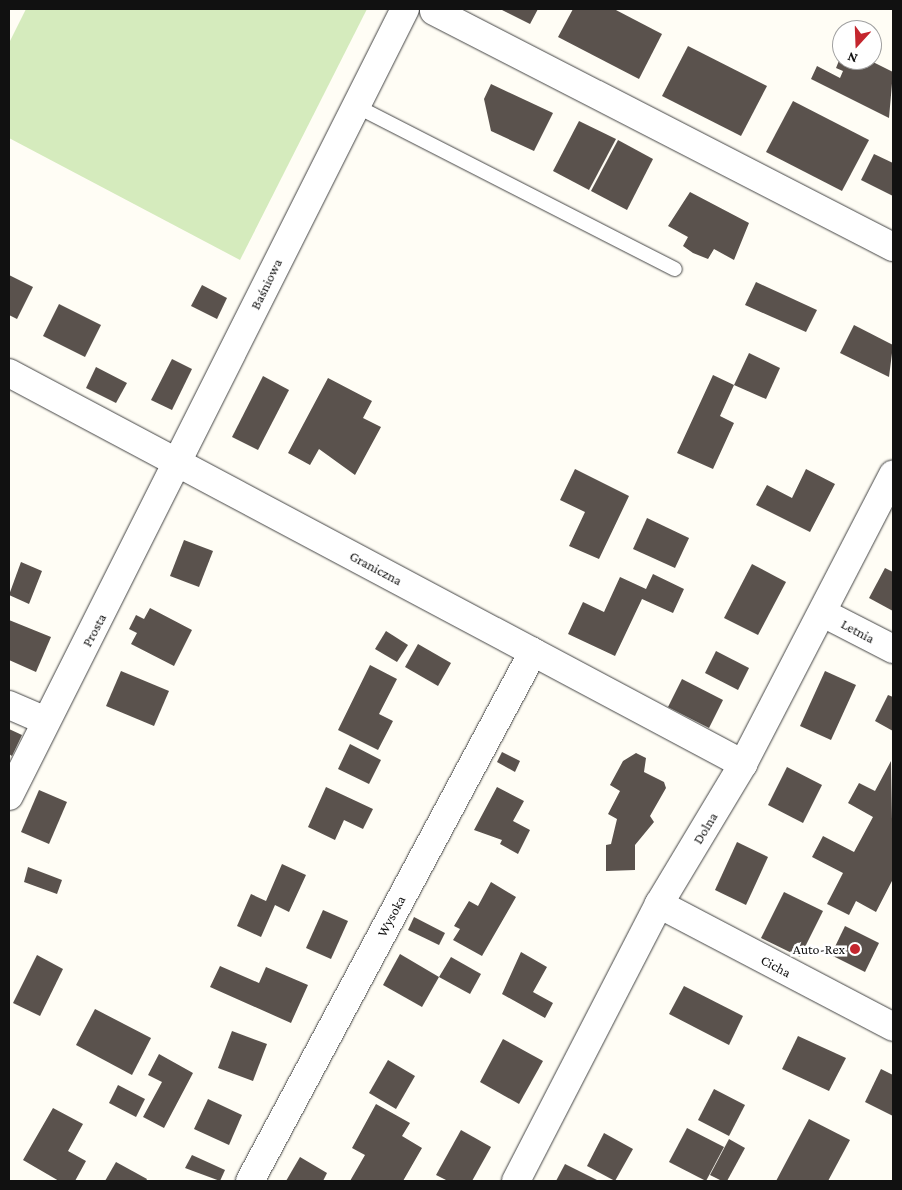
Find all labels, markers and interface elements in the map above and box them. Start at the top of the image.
north arrow [832,20,882,70]
text: N [845,49,859,67]
street label: Baśniowa [247,256,285,312]
street label: Graniczna [347,547,405,589]
street label: Prosta [78,611,110,649]
street label: Letnia [838,615,878,647]
street label: Dolna [689,809,721,847]
street label: Wysoka [373,892,409,940]
place label: Auto-Rex [793,941,845,957]
marker: Auto-Rex [849,943,861,955]
street label: Cicha [758,951,794,981]

